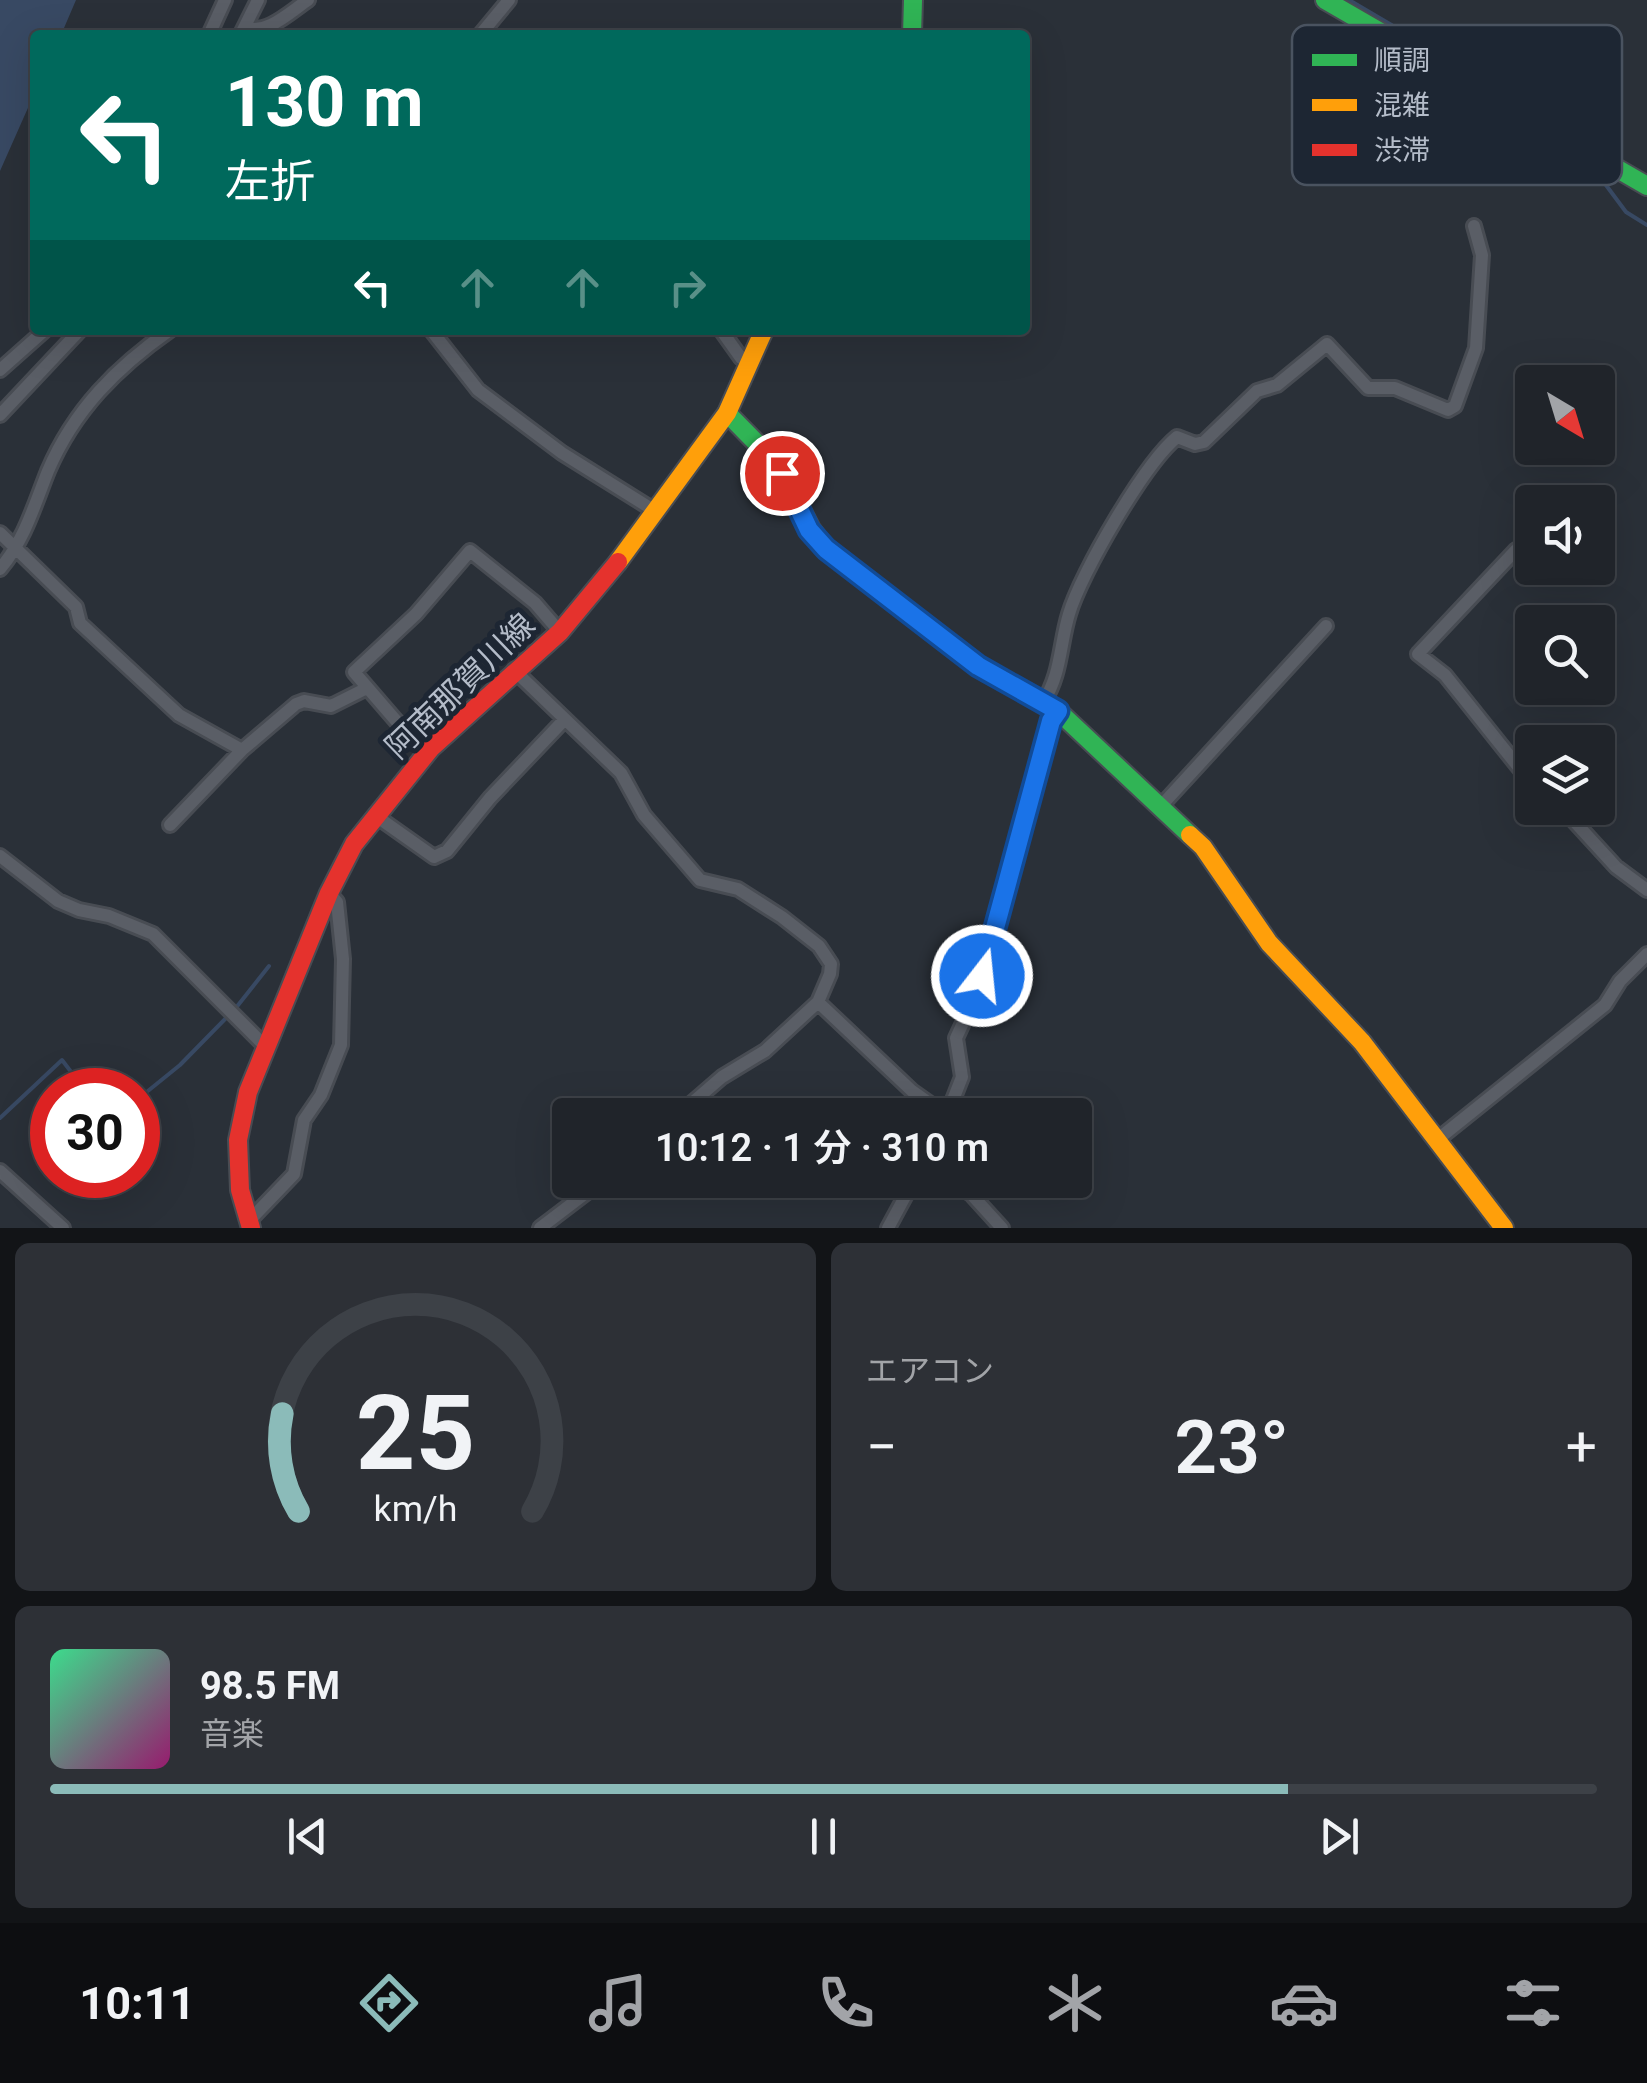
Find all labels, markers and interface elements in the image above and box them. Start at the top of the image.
legend [1292,25,1622,185]
text: 順調 [1374,44,1430,77]
text: 130 m [225,61,424,143]
icon: left [60,70,190,200]
text: 混雑 [1374,89,1430,122]
text: 渋滞 [1374,134,1430,167]
text: 左折 [225,155,315,208]
icon: left [345,260,400,315]
icon: ahead [450,260,505,315]
icon: ahead [555,260,610,315]
icon: right [660,260,715,315]
north arrow [1515,365,1615,465]
map controls [1515,365,1615,825]
pin [740,431,825,516]
icon: arrive [755,446,810,501]
button: sound [1515,485,1615,585]
button: search [1515,605,1615,705]
street label: 阿南那賀川線 [378,606,542,766]
button: layers [1515,725,1615,825]
position arrow [930,924,1034,1028]
speed limit sign: 30 [30,1068,160,1198]
text: 10:12 · 1 分 · 310 m [655,1126,989,1170]
text: エアコン [866,1352,994,1390]
text: 25 [356,1373,475,1494]
text: 23° [1174,1403,1289,1491]
text: − [866,1415,897,1479]
text: + [1566,1415,1597,1479]
text: km/h [374,1488,457,1530]
text: 98.5 FM [200,1664,340,1708]
text: 音楽 [200,1715,264,1753]
icon: previous [280,1809,335,1864]
icon: pause [796,1809,851,1864]
icon: next [1312,1809,1367,1864]
icon: directions [354,1968,424,2038]
icon: music [583,1968,653,2038]
icon: phone [811,1968,881,2038]
icon: climate [1040,1968,1110,2038]
icon: car [1269,1968,1339,2038]
icon: filters [1498,1968,1568,2038]
text: 10:11 [79,1977,195,2030]

